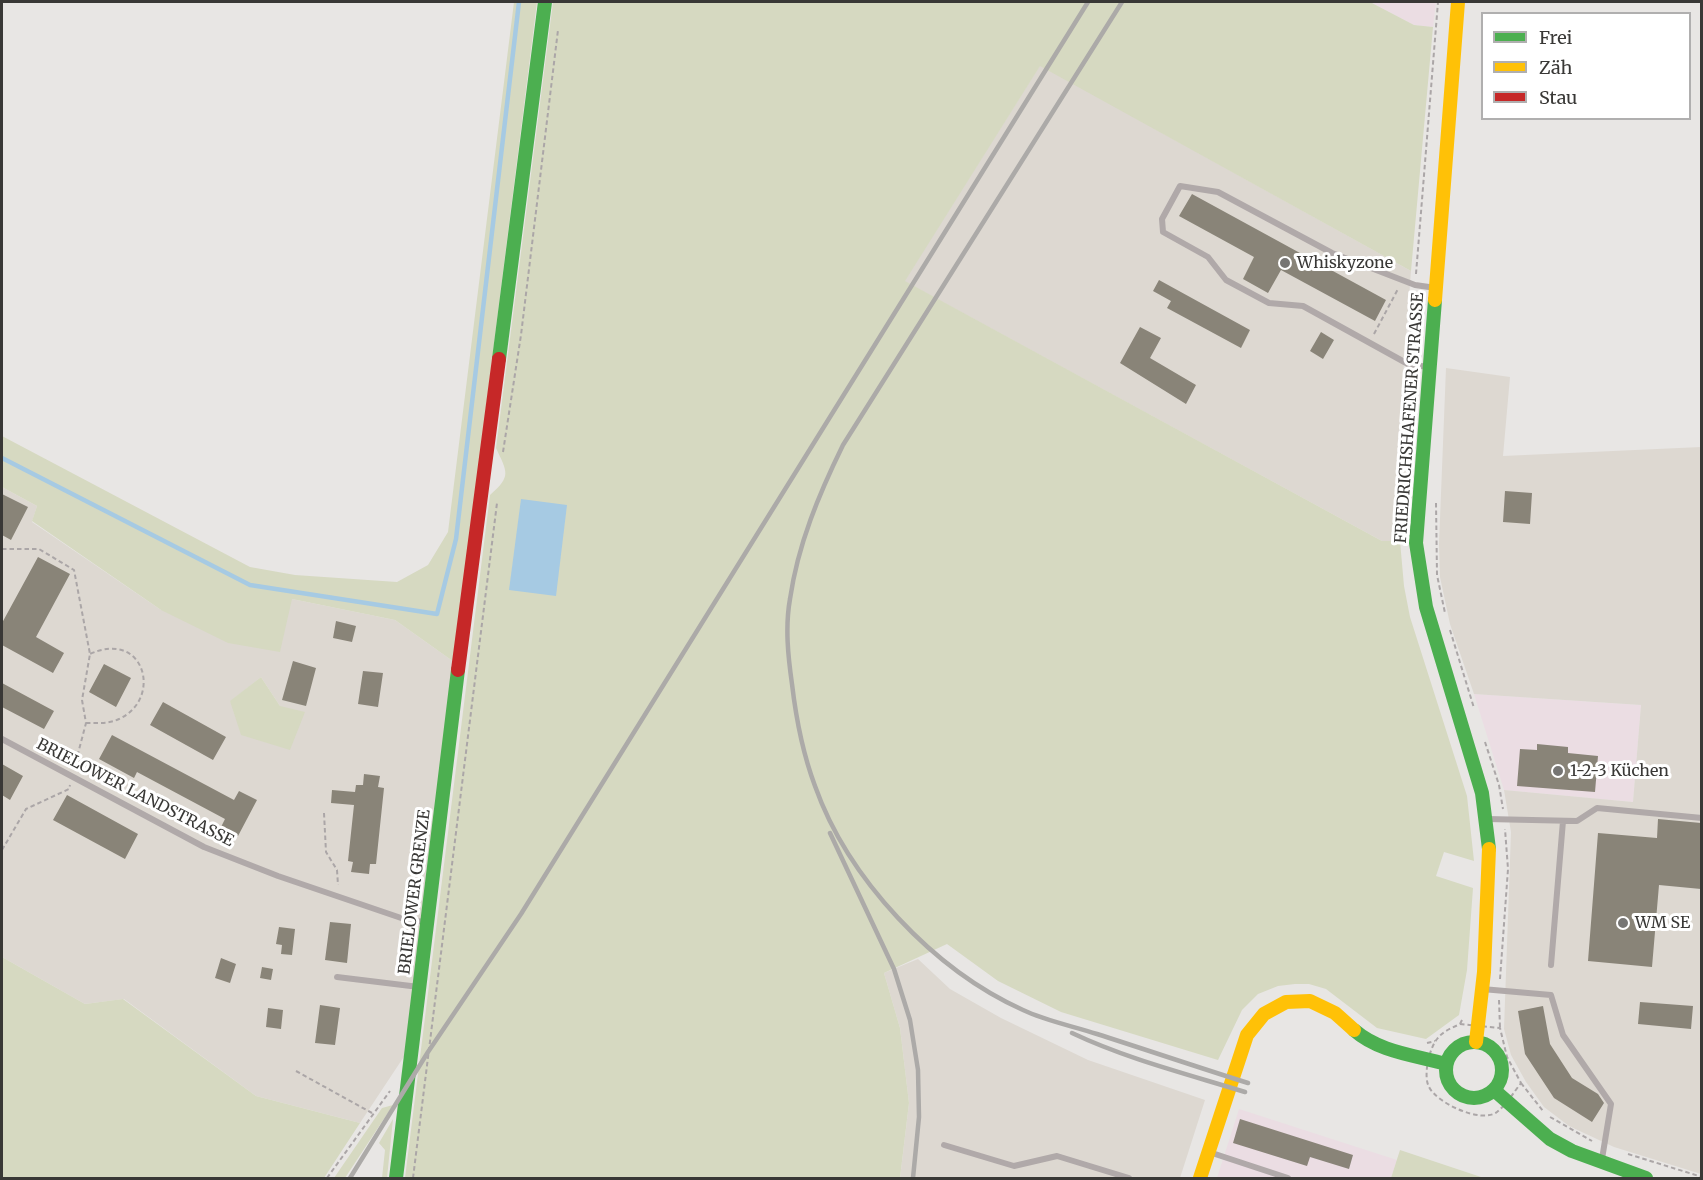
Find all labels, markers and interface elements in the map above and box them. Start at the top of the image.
legend [1481,12,1691,120]
text: Frei [1539,26,1572,49]
text: Zäh [1539,56,1572,79]
text: Stau [1539,86,1577,109]
place label: Whiskyzone [1297,253,1393,273]
marker: Whiskyzone [1278,256,1292,270]
street label: FRIEDRICHSHAFENER STRASSE [1392,292,1428,544]
street label: BRIELOWER LANDSTRASSE [33,735,237,851]
place label: 1-2-3 Küchen [1570,761,1669,781]
marker: 1-2-3 Küchen [1551,764,1565,778]
street label: BRIELOWER GRENZE [395,808,435,976]
place label: WM SE [1635,913,1690,933]
marker: WM SE [1616,916,1630,930]

